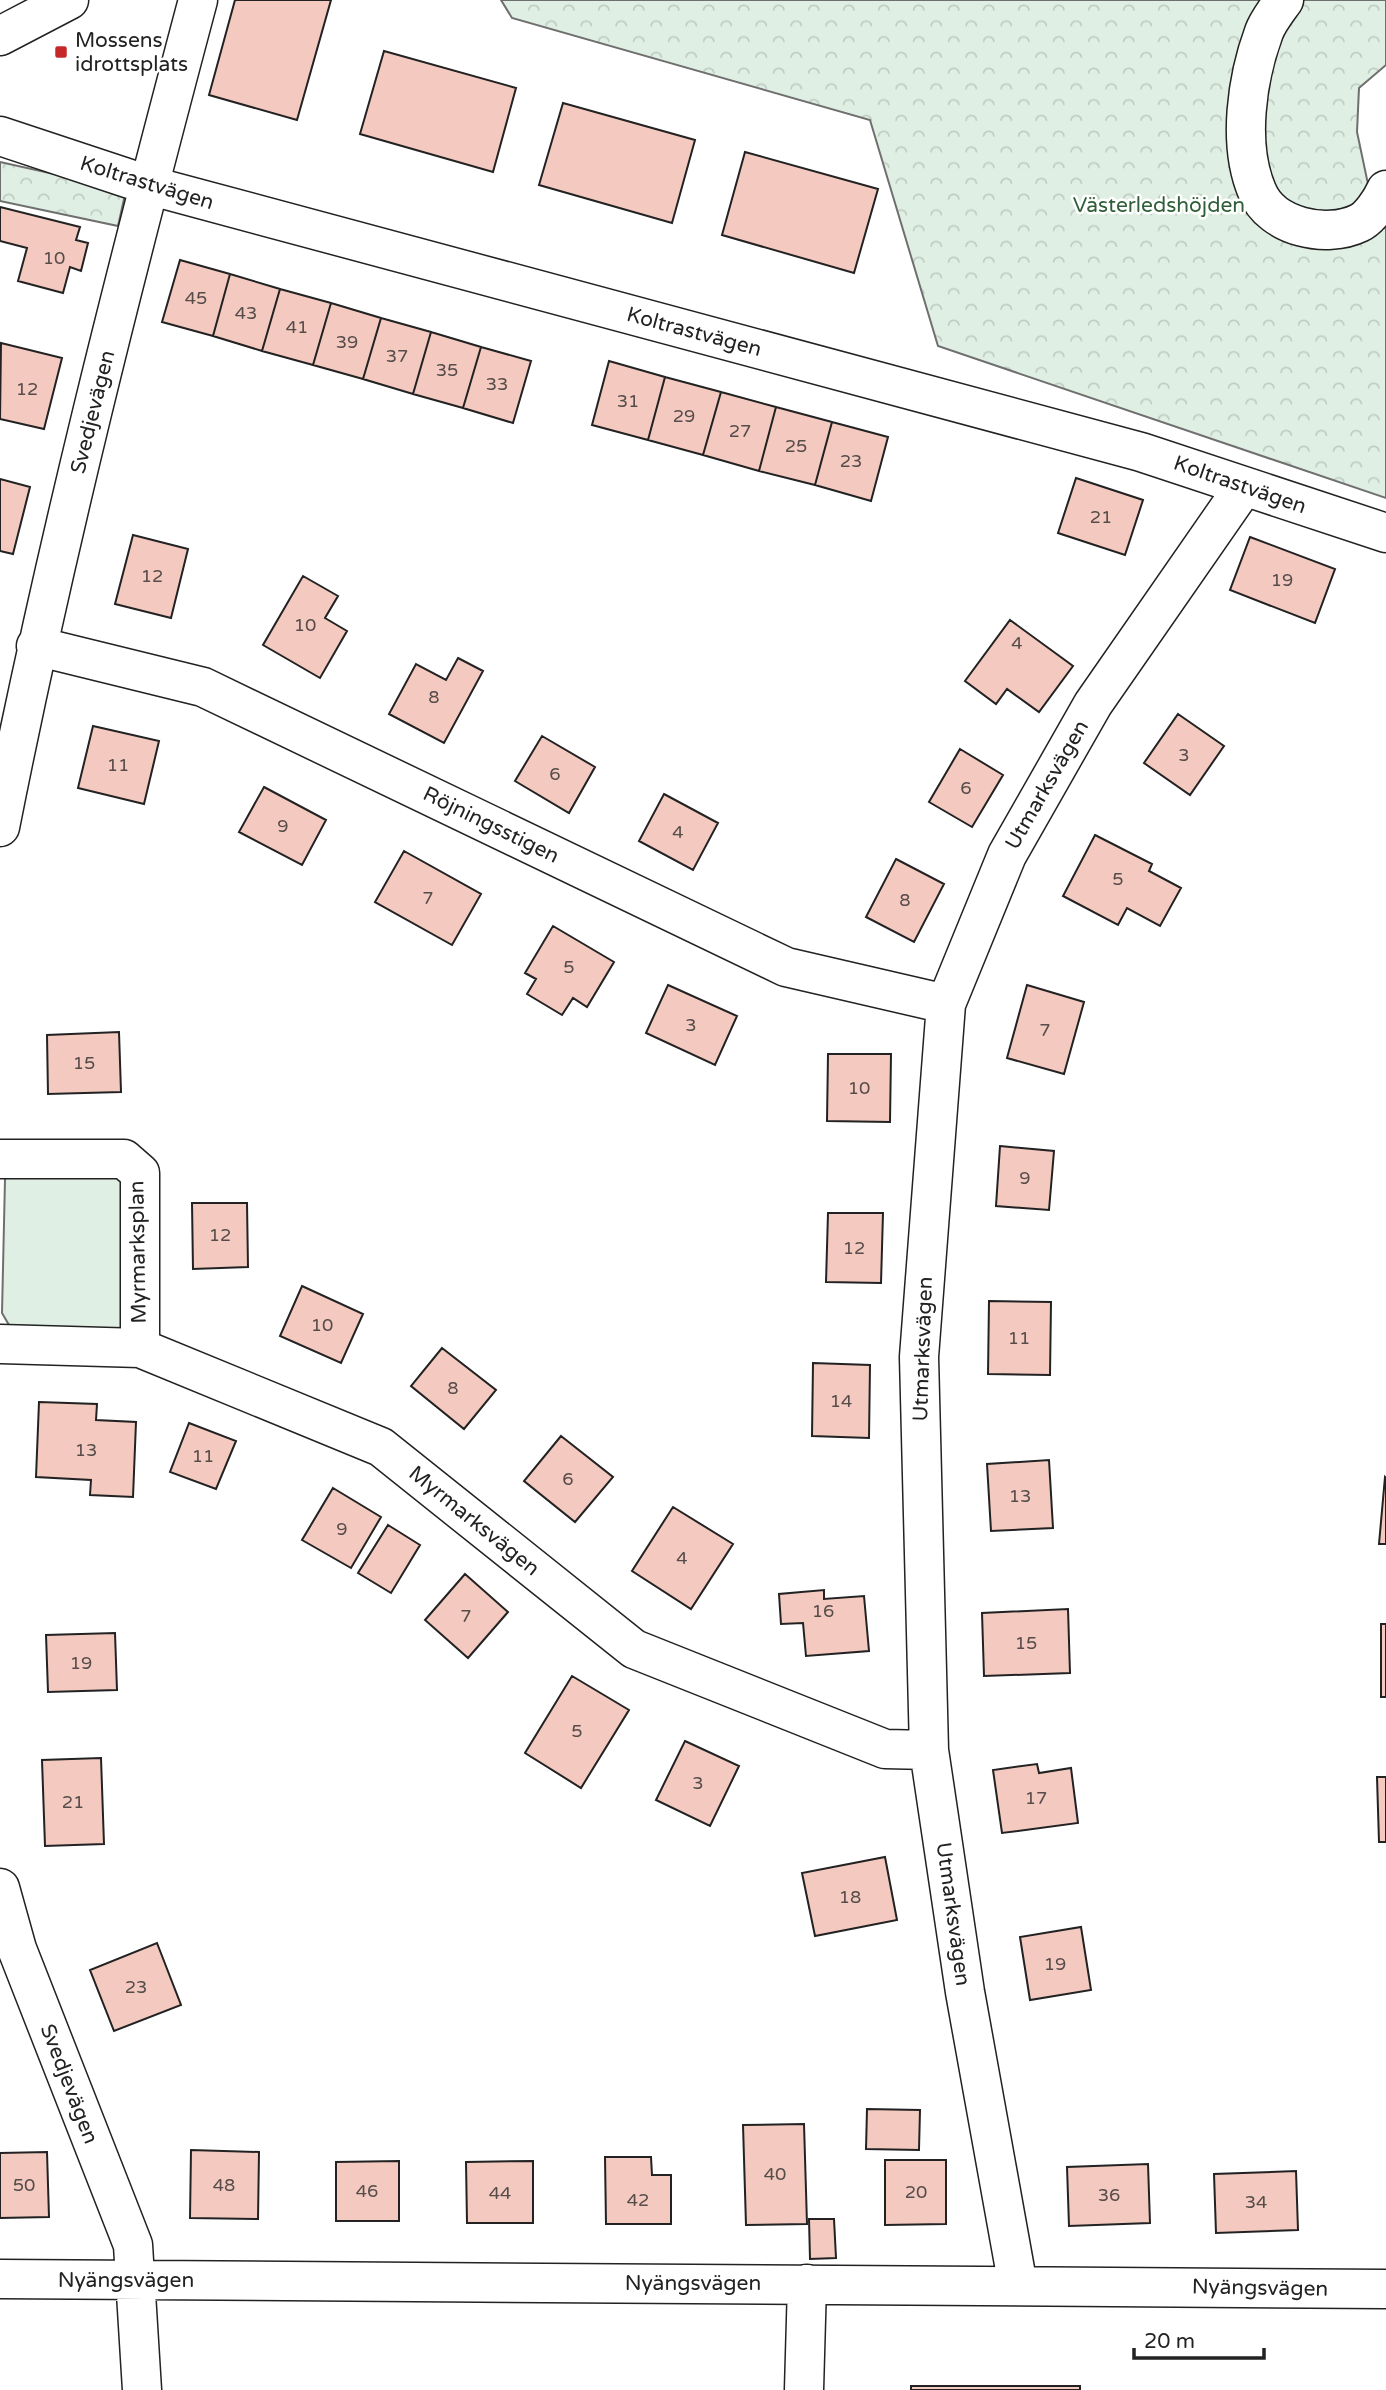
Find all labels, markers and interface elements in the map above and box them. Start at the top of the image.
place label: Mossens idrottsplats [75,28,188,77]
marker: Mossens idrottsplats [53,44,69,60]
street label: Koltrastvägen [77,151,217,215]
park label: Västerledshöjden [1073,193,1245,218]
house number: 10 [43,247,65,269]
house number: 45 [185,287,207,309]
house number: 43 [235,302,257,324]
street label: Koltrastvägen [624,302,764,362]
house number: 41 [286,316,308,338]
house number: 39 [336,331,358,353]
house number: 37 [386,345,408,367]
street label: Svedjevägen [66,348,120,476]
house number: 35 [436,359,458,381]
house number: 33 [486,373,508,395]
house number: 12 [16,378,38,400]
house number: 31 [617,390,639,412]
house number: 29 [673,405,695,427]
house number: 27 [729,420,751,442]
house number: 25 [785,435,807,457]
house number: 23 [840,450,862,472]
street label: Koltrastvägen [1170,451,1310,519]
house number: 21 [1090,506,1112,528]
house number: 12 [141,565,163,587]
house number: 19 [1271,569,1293,591]
house number: 10 [294,614,316,636]
house number: 4 [1011,632,1023,654]
house number: 8 [428,686,440,708]
street label: Utmarksvägen [1000,716,1094,854]
house number: 3 [1178,744,1190,766]
house number: 11 [107,754,129,776]
house number: 6 [549,763,561,785]
house number: 6 [960,777,972,799]
street label: Röjningsstigen [419,781,563,869]
house number: 9 [277,815,289,837]
house number: 4 [672,821,684,843]
house number: 5 [1112,868,1124,890]
house number: 7 [422,887,434,909]
house number: 8 [899,889,911,911]
house number: 5 [563,956,575,978]
house number: 3 [685,1014,697,1036]
house number: 7 [1039,1019,1051,1041]
house number: 15 [73,1052,95,1074]
house number: 10 [848,1077,870,1099]
house number: 9 [1019,1167,1031,1189]
street label: Myrmarksplan [124,1180,152,1324]
house number: 12 [209,1224,231,1246]
house number: 12 [843,1237,865,1259]
street label: Utmarksvägen [908,1276,938,1422]
house number: 10 [311,1314,333,1336]
house number: 11 [1008,1327,1030,1349]
house number: 8 [447,1377,459,1399]
house number: 14 [830,1390,852,1412]
house number: 13 [75,1439,97,1461]
house number: 11 [192,1445,214,1467]
street label: Myrmarksvägen [404,1461,544,1581]
house number: 6 [562,1468,574,1490]
house number: 13 [1009,1485,1031,1507]
house number: 9 [336,1518,348,1540]
house number: 4 [676,1547,688,1569]
house number: 16 [812,1600,834,1622]
house number: 7 [460,1605,472,1627]
house number: 15 [1015,1632,1037,1654]
house number: 19 [70,1652,92,1674]
house number: 5 [571,1720,583,1742]
house number: 3 [692,1772,704,1794]
house number: 17 [1025,1787,1047,1809]
house number: 21 [62,1791,84,1813]
street label: Utmarksvägen [931,1841,975,1987]
house number: 18 [839,1886,861,1908]
house number: 19 [1044,1953,1066,1975]
house number: 23 [125,1976,147,1998]
street label: Svedjevägen [35,2021,103,2147]
house number: 40 [764,2163,786,2185]
house number: 50 [13,2174,35,2196]
house number: 48 [213,2174,235,2196]
house number: 46 [356,2180,378,2202]
house number: 20 [905,2181,927,2203]
house number: 44 [489,2182,511,2204]
house number: 36 [1098,2184,1120,2206]
house number: 42 [627,2189,649,2211]
house number: 34 [1245,2191,1267,2213]
street label: Nyängsvägen [58,2268,194,2293]
street label: Nyängsvägen [625,2271,761,2296]
street label: Nyängsvägen [1192,2274,1328,2302]
scale bar [1134,2316,1264,2360]
text: 20 m [1144,2329,1195,2354]

